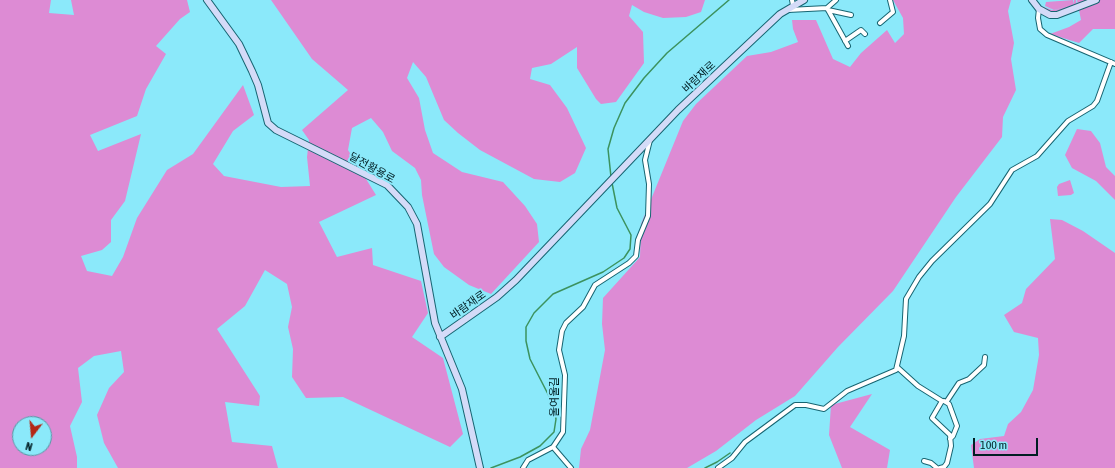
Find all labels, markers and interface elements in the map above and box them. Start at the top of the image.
street label: 바람재로 [680,58,718,96]
street label: 달전황용로 [347,150,397,186]
street label: 바람재로 [448,288,488,322]
street label: 울여울길 [548,377,562,417]
north arrow [12,416,52,456]
scale bar [975,430,1040,456]
text: 100 m [980,438,1007,452]
text: N [24,440,34,453]

